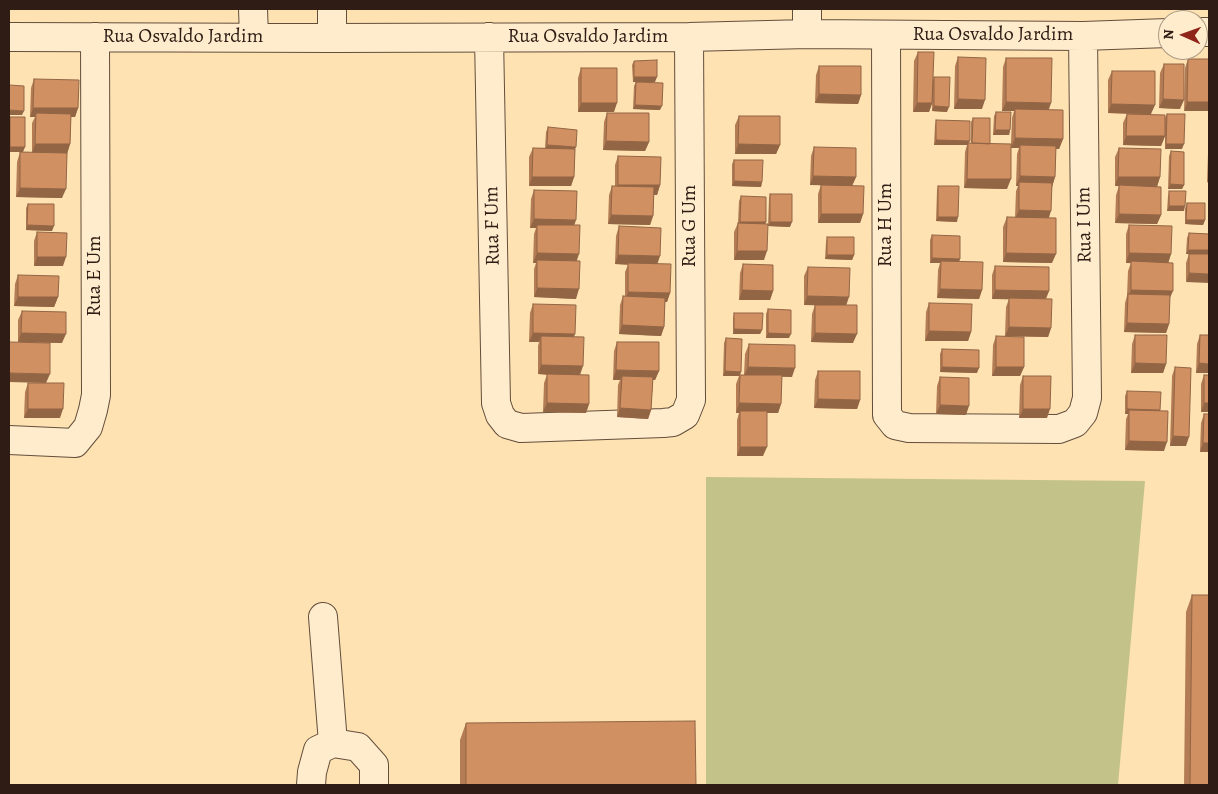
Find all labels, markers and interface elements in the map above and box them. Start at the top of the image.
north arrow [1158,10,1208,60]
street label: Rua Osvaldo Jardim [913,23,1073,47]
street label: Rua Osvaldo Jardim [103,25,263,49]
street label: Rua Osvaldo Jardim [508,25,668,49]
text: N [1159,29,1178,40]
street label: Rua H Um [874,183,898,267]
street label: Rua G Um [678,185,702,267]
street label: Rua F Um [480,186,506,266]
street label: Rua I Um [1072,186,1098,264]
street label: Rua E Um [83,235,107,317]

